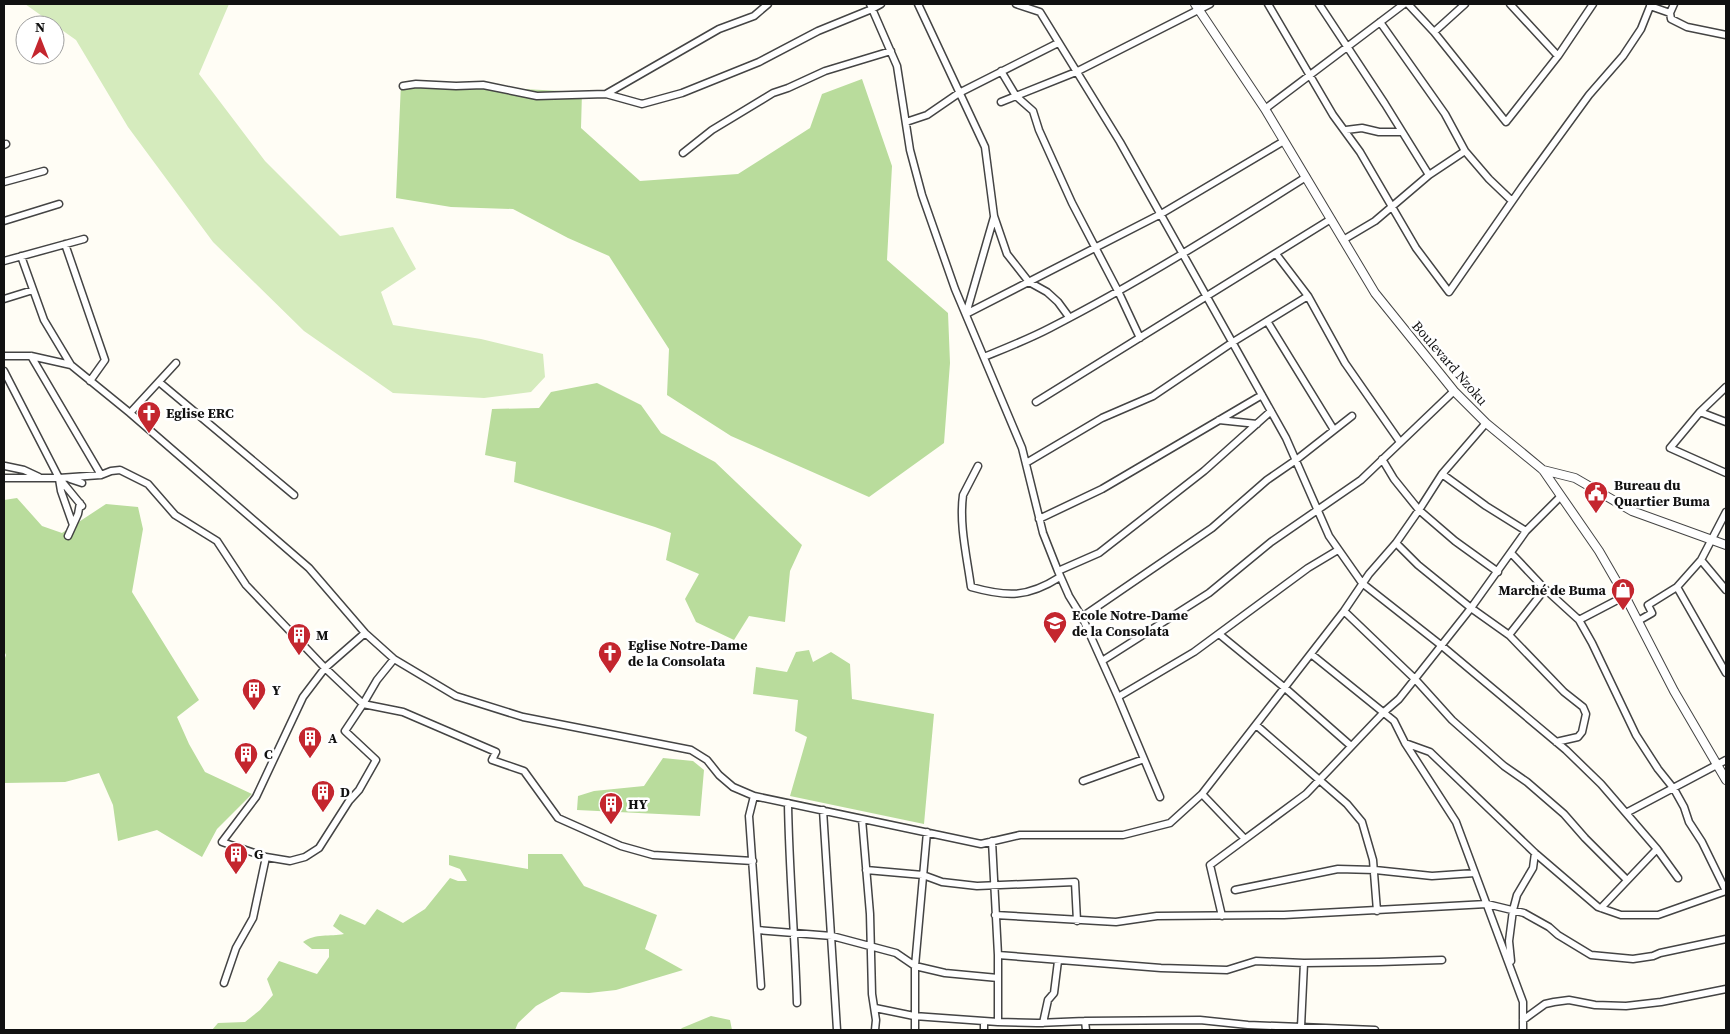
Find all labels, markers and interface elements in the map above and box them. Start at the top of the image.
north arrow [15,15,65,65]
text: N [35,17,45,37]
street label: Boulevard Nzoku [1408,316,1492,410]
church icon: Eglise ERC [136,400,162,434]
place label: Eglise ERC [166,403,234,423]
place label: Bureau du Quartier Buma [1614,475,1711,511]
public building icon: Bureau du Quartier Buma [1583,480,1609,514]
shop icon: Marché de Buma [1610,577,1636,611]
place label: Marché de Buma [1498,580,1607,600]
place label: Ecole Notre-Dame de la Consolata [1072,605,1188,641]
school or university icon: Ecole Notre-Dame de la Consolata [1042,610,1068,644]
building icon: M [286,622,312,656]
place label: M [316,625,329,645]
place label: Eglise Notre-Dame de la Consolata [628,635,748,671]
church icon: Eglise Notre-Dame de la Consolata [597,640,623,674]
building icon: Y [241,677,267,711]
place label: Y [272,680,281,700]
building icon: A [297,725,323,759]
place label: A [328,728,338,748]
building icon: C [233,741,259,775]
place label: C [264,744,273,764]
building icon: D [310,779,336,813]
place label: D [340,782,350,802]
building icon: HY [598,791,624,825]
place label: HY [628,794,648,814]
building icon: G [223,841,249,875]
place label: G [254,844,264,864]

